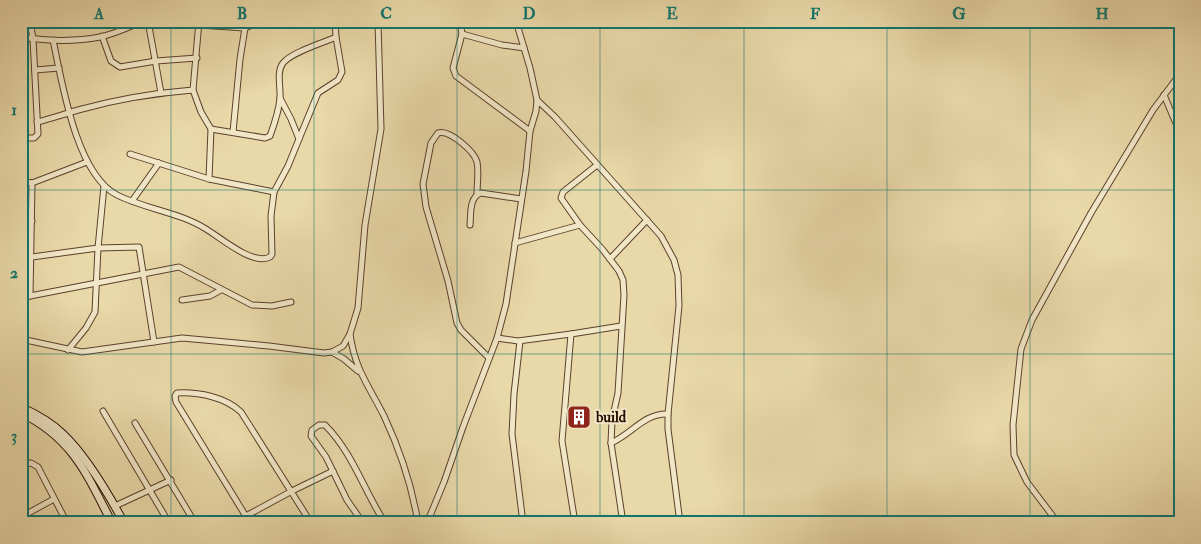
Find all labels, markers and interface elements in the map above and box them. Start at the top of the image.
text: A [93,4,105,24]
text: B [237,4,247,24]
text: C [380,4,392,24]
text: D [522,4,536,24]
text: E [666,4,678,24]
text: F [810,4,820,24]
text: G [952,4,966,24]
text: H [1095,4,1109,24]
text: 1 [11,100,17,120]
text: 2 [10,263,18,283]
building icon: build [566,404,592,430]
place label: build [595,408,627,427]
text: 3 [11,426,17,446]

